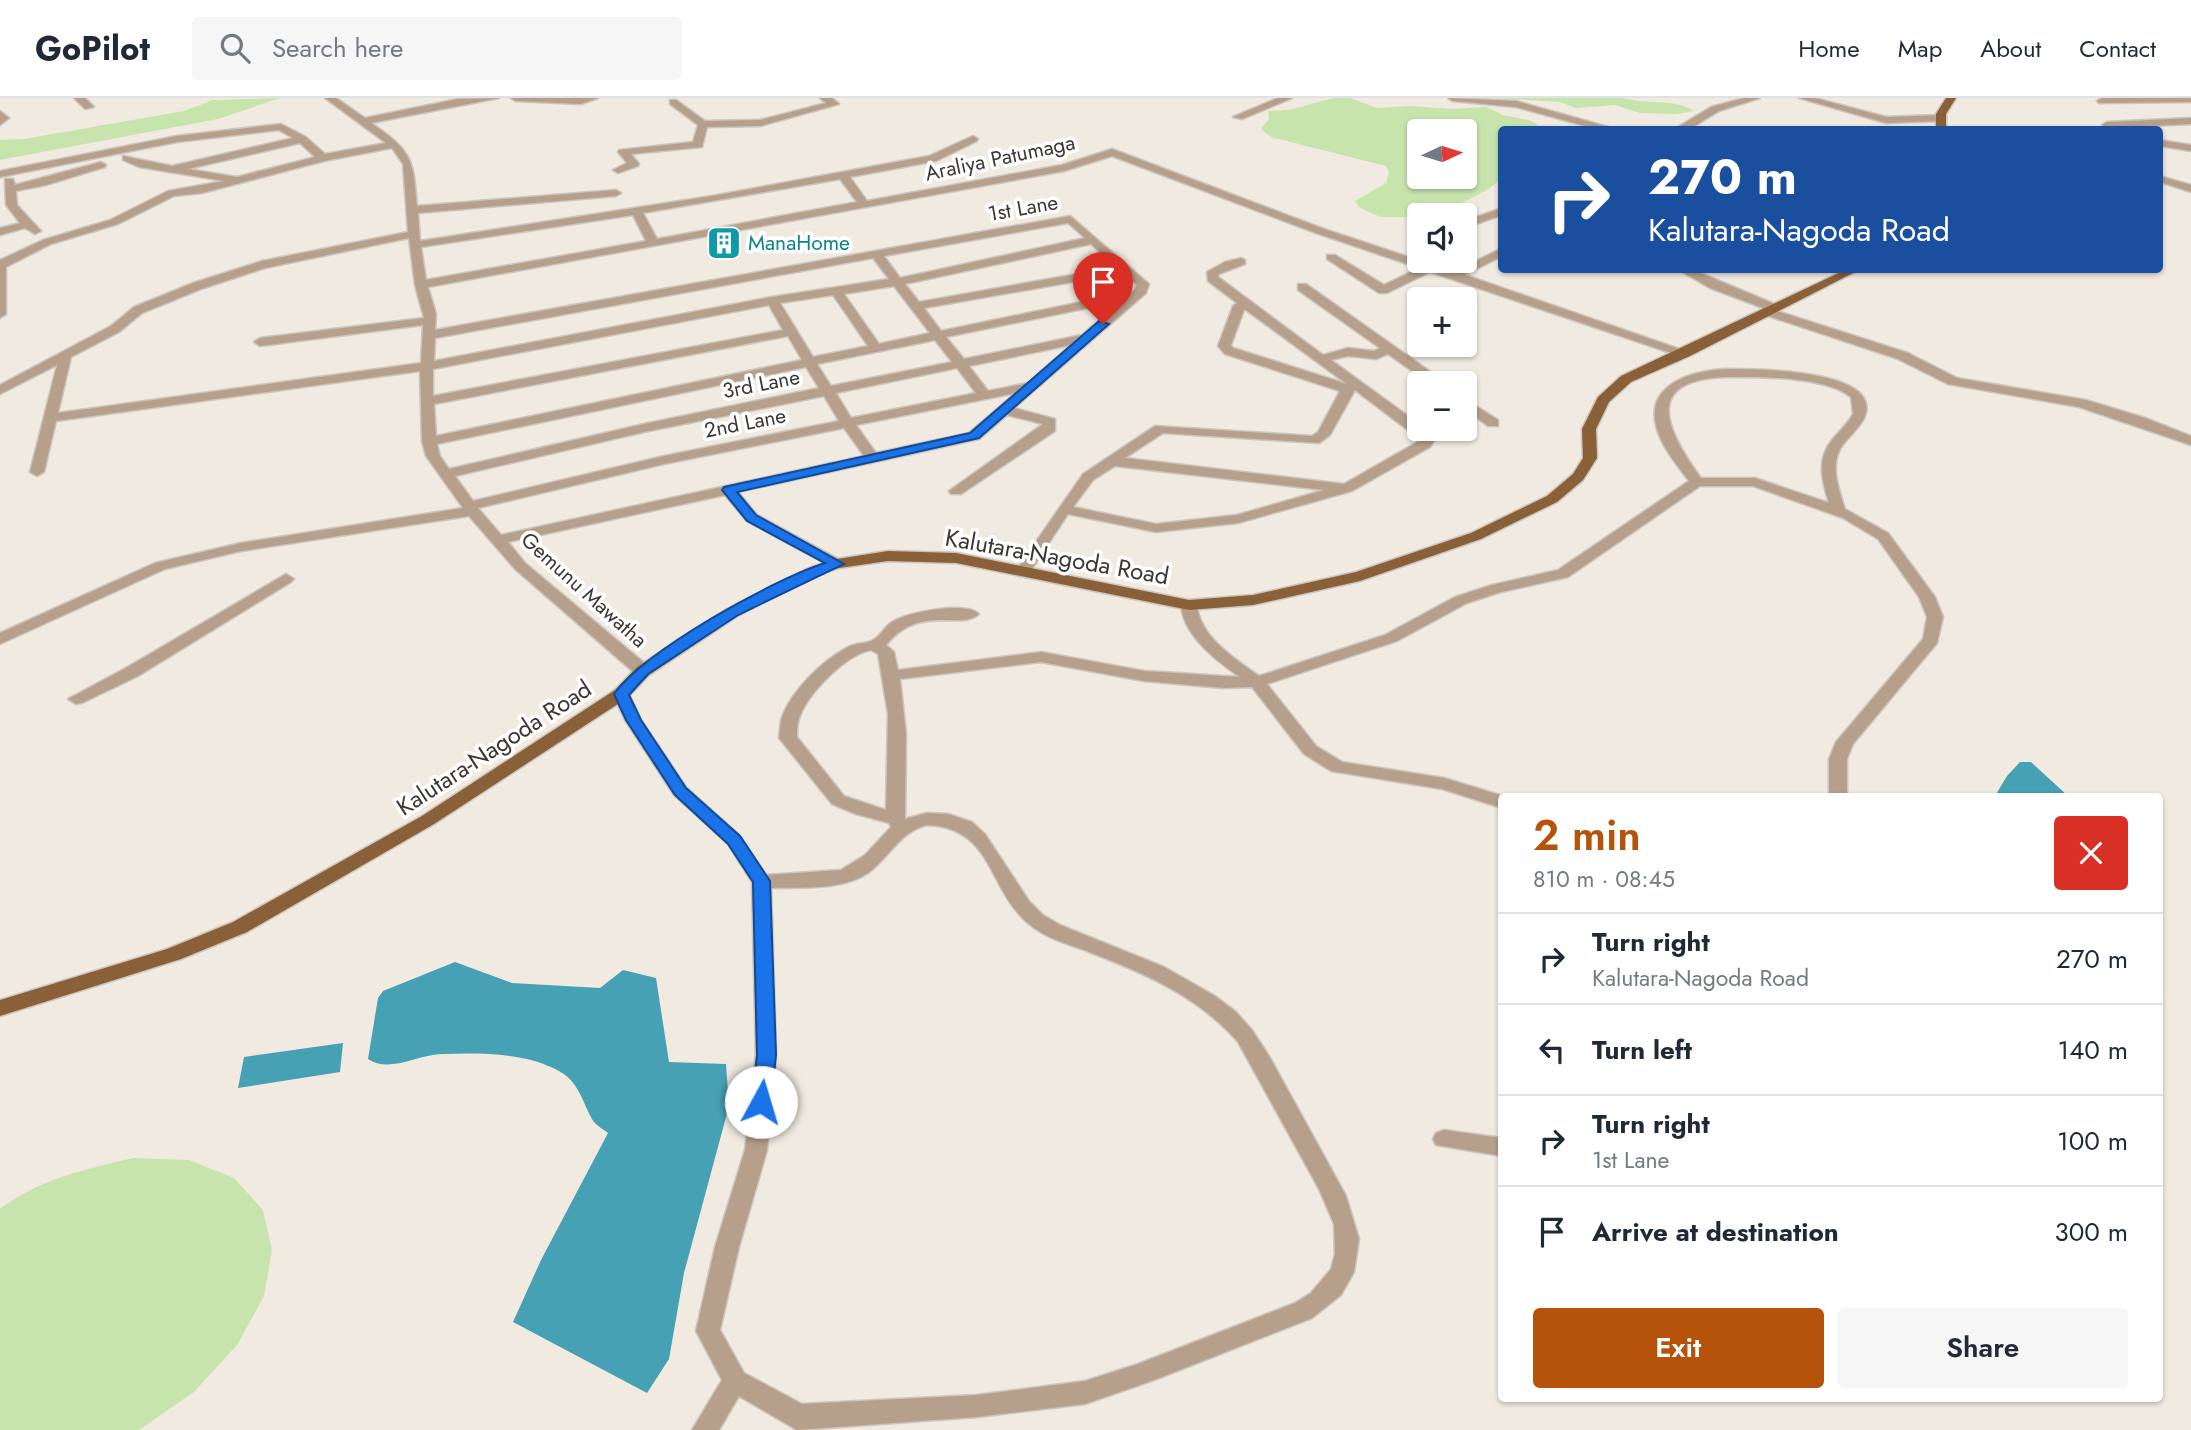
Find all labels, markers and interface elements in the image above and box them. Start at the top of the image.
search box [192,17,682,80]
text: GoPilot [35,25,150,72]
icon: search [216,29,254,67]
text: Search here [272,29,403,67]
text: Home [1798,31,1860,66]
text: Map [1898,31,1942,66]
text: About [1980,31,2041,66]
text: Contact [2079,31,2156,66]
north arrow [1407,119,1477,189]
map controls [1407,119,1477,441]
street label: Araliya Patumaga [922,127,1078,189]
text: 270 m [1648,142,1797,212]
icon: right [1533,154,1624,245]
street label: 1st Lane [986,187,1061,229]
button: sound [1407,203,1477,273]
text: Kalutara-Nagoda Road [1648,207,1950,253]
building icon: ManaHome [705,224,743,262]
place label: ManaHome [748,228,850,258]
pin [1073,252,1133,324]
icon: arrive [1084,263,1122,301]
button: + [1407,287,1477,357]
street label: 3rd Lane [720,362,802,406]
button: − [1407,371,1477,441]
street label: 2nd Lane [702,400,789,446]
street label: Kalutara-Nagoda Road [943,520,1172,593]
street label: Gemunu Mawatha [514,525,654,655]
street label: Kalutara-Nagoda Road [389,671,598,824]
text: 2 min [1533,805,1641,866]
button: close [2054,816,2128,890]
text: 810 m · 08:45 [1533,862,1675,896]
text: Turn right [1592,923,1710,961]
icon: right [1533,940,1571,978]
text: 270 m [2056,940,2128,978]
text: Kalutara-Nagoda Road [1592,961,1809,995]
icon: left [1533,1031,1571,1069]
text: Turn left [1592,1031,1692,1069]
text: 140 m [2057,1031,2128,1069]
position arrow [724,1065,798,1139]
text: Turn right [1592,1105,1710,1143]
icon: right [1533,1122,1571,1160]
text: 100 m [2057,1122,2128,1160]
text: 1st Lane [1592,1143,1669,1177]
icon: arrive [1533,1213,1571,1251]
text: Arrive at destination [1592,1213,1839,1251]
text: 300 m [2055,1213,2128,1251]
button: Exit [1533,1308,1824,1388]
button: Share [1838,1308,2128,1388]

